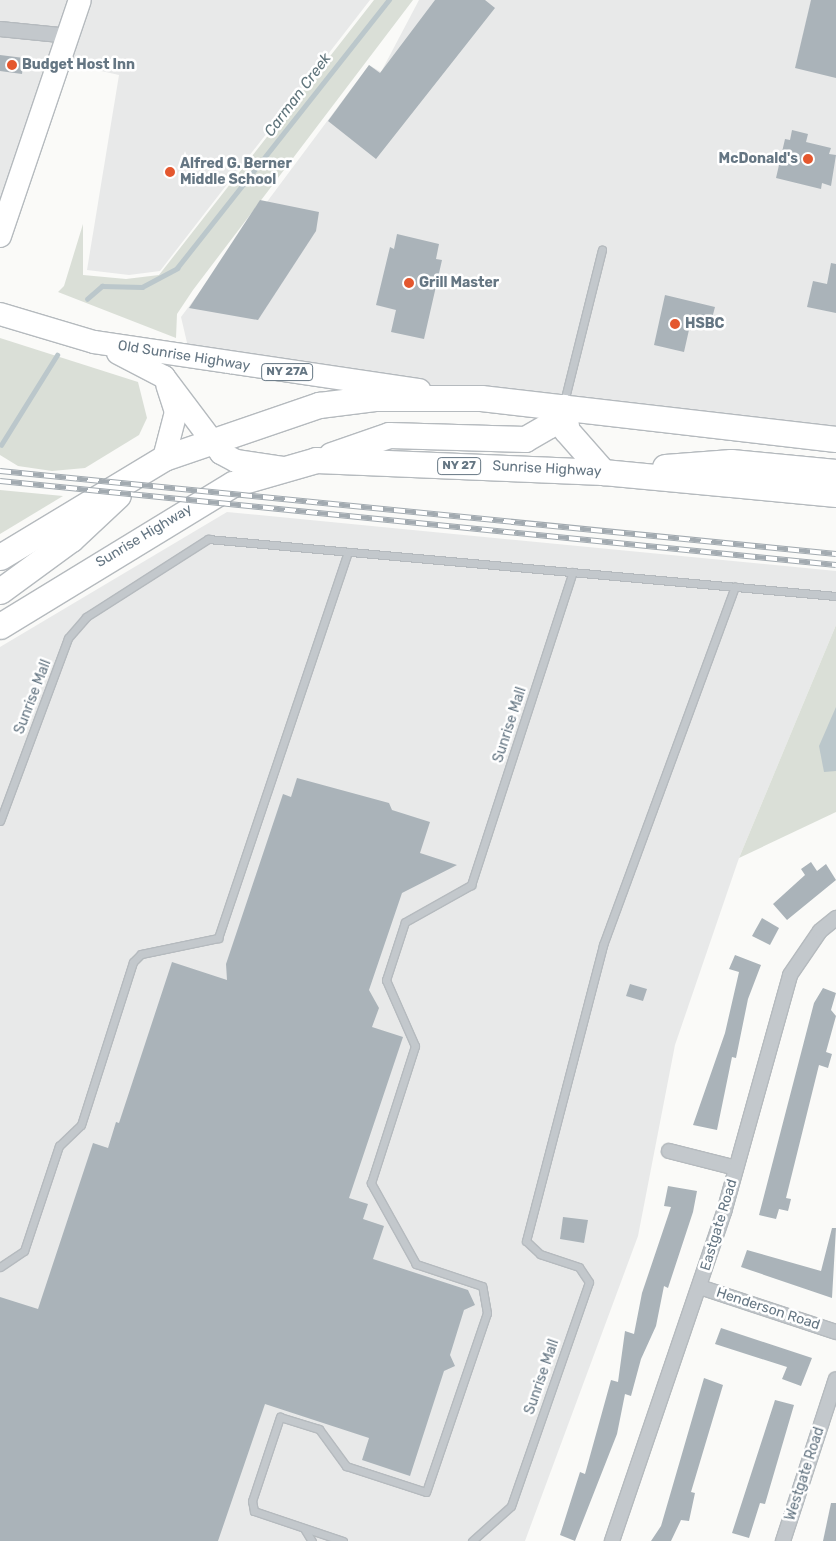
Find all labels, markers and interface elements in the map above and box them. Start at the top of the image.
water label: Carman Creek [261,50,335,140]
place label: Budget Host Inn [22,57,135,73]
marker: Budget Host Inn [6,59,18,71]
place label: McDonald's [719,151,798,167]
marker: McDonald's [802,153,814,165]
place label: Alfred G. Berner Middle School [180,156,292,188]
marker: Alfred G. Berner Middle School [164,166,176,178]
place label: Grill Master [419,275,499,291]
marker: Grill Master [403,277,415,289]
place label: HSBC [685,316,724,332]
marker: HSBC [669,318,681,330]
street label: Old Sunrise Highway [117,337,251,375]
road number: NY 27A [261,362,313,382]
road number: NY 27 [436,456,482,476]
street label: Sunrise Highway [492,458,602,480]
street label: Sunrise Highway [93,501,195,571]
street label: Sunrise Mall [11,657,55,737]
street label: Sunrise Mall [490,685,530,765]
street label: Eastgate Road [697,1177,741,1273]
street label: Henderson Road [714,1284,822,1334]
street label: Sunrise Mall [521,1337,563,1417]
street label: Westgate Road [782,1425,828,1523]

